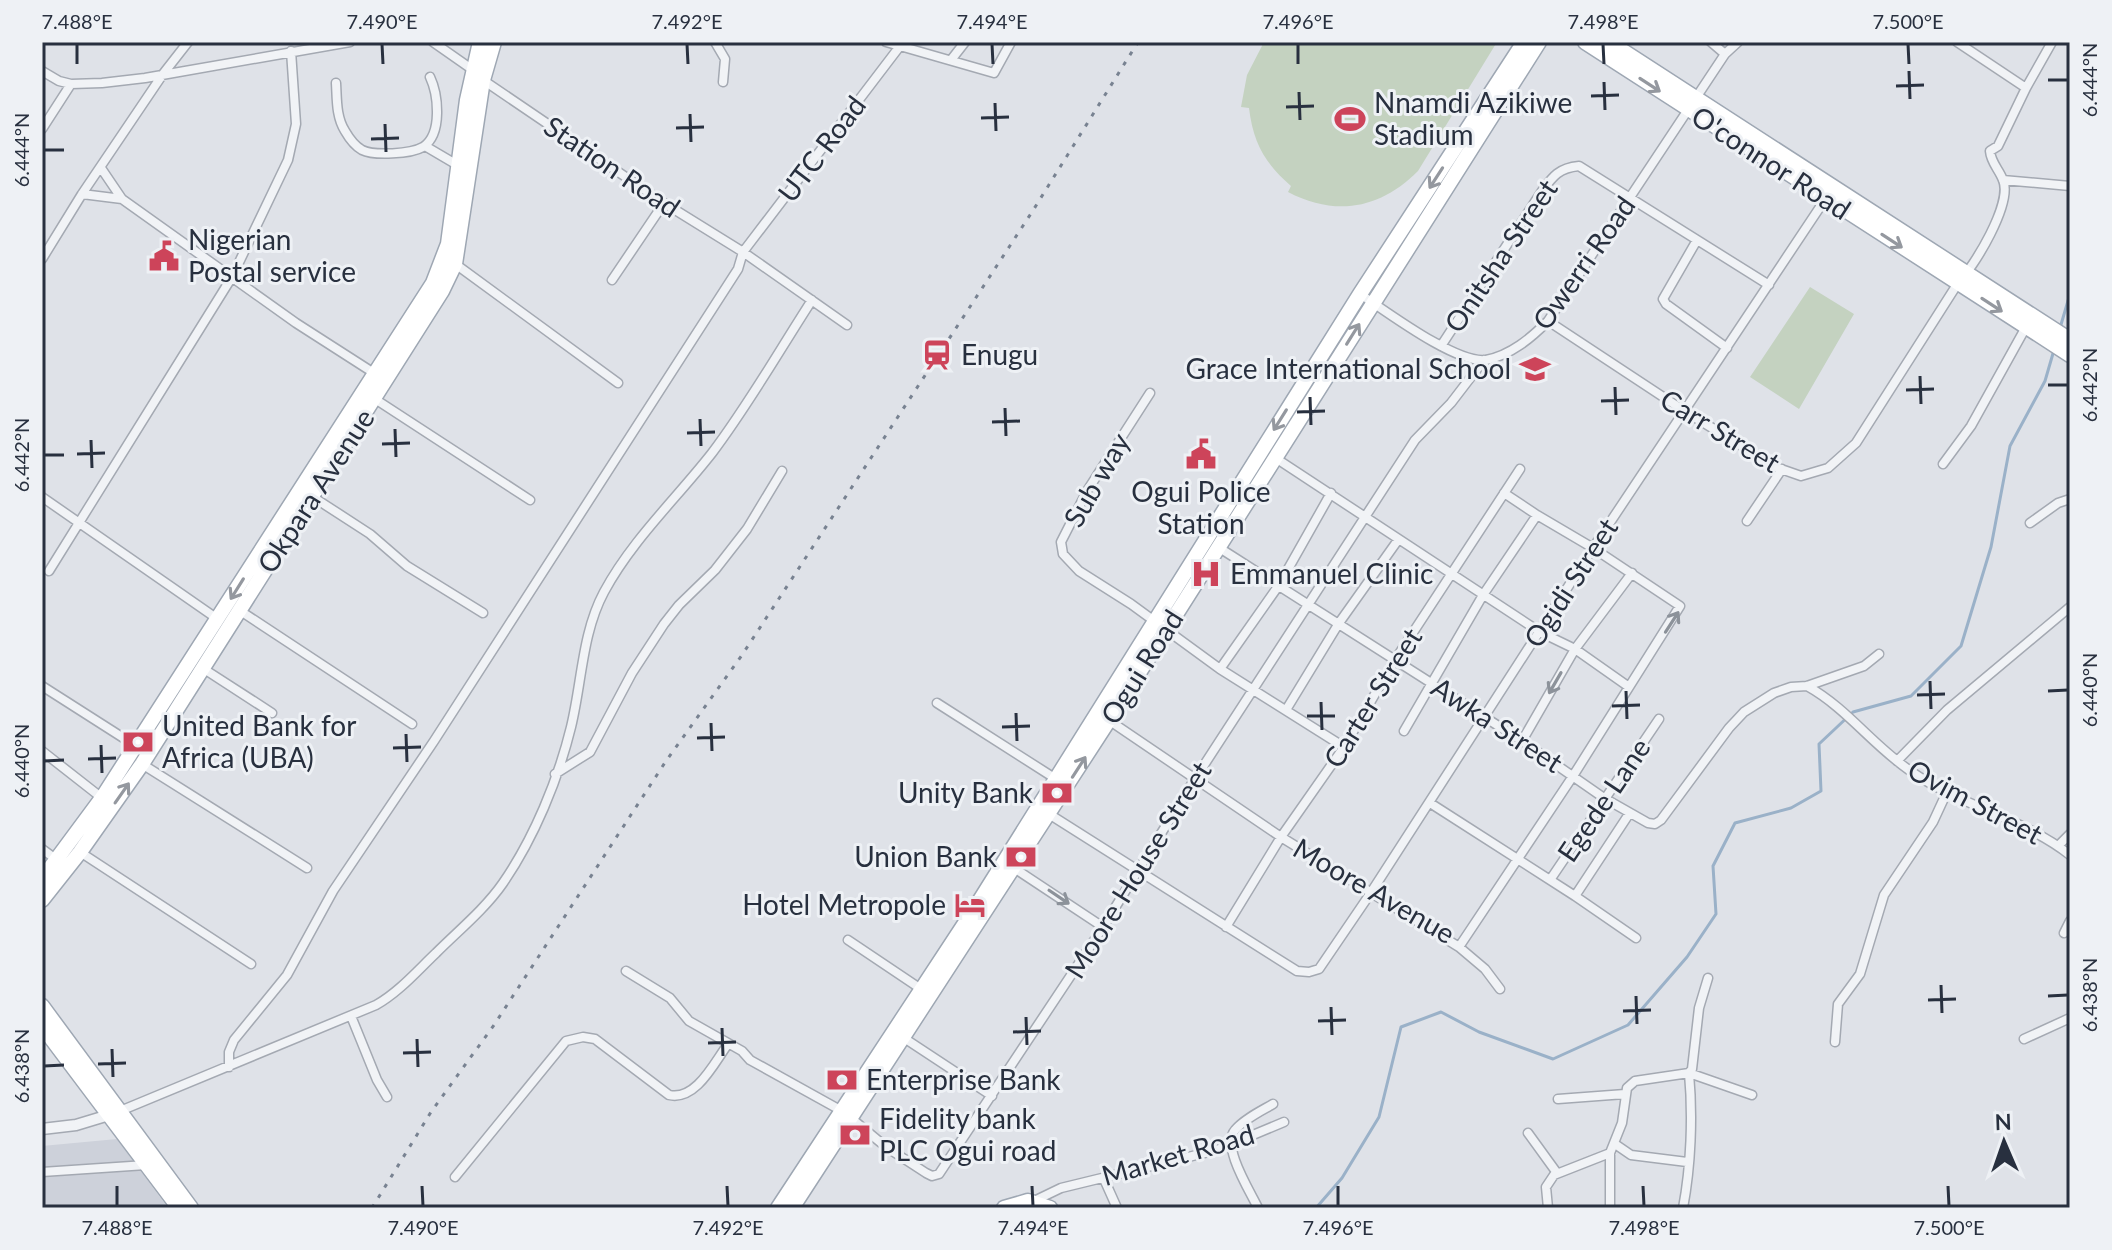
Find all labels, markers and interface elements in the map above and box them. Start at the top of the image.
text: 7.488°E [42,9,112,33]
text: 7.490°E [347,9,417,33]
text: 7.492°E [652,9,722,33]
text: 7.494°E [957,9,1027,33]
text: 7.496°E [1263,9,1333,33]
text: 7.498°E [1568,9,1638,33]
text: 7.500°E [1873,9,1943,33]
text: 6.444°N [2077,43,2101,117]
one-way arrow [1638,77,1661,93]
place label: Nnamdi Azikiwe Stadium [1374,85,1572,151]
street label: UTC Road [770,89,872,208]
street label: O'connor Road [1686,98,1857,226]
sports icon: Nnamdi Azikiwe Stadium [1333,102,1367,136]
street label: Station Road [538,108,687,224]
text: 6.444°N [9,113,33,187]
one-way arrow [1428,167,1445,189]
street label: Onitsha Street [1437,173,1564,338]
street label: Owerri Road [1525,189,1642,336]
place label: Nigerian Postal service [188,222,356,288]
one-way arrow [1880,233,1903,249]
public building icon: Nigerian Postal service [147,239,181,273]
one-way arrow [1980,298,2003,314]
one-way arrow [1345,324,1361,346]
place label: Enugu [961,337,1038,371]
station icon: Enugu [920,338,954,372]
text: 6.442°N [2077,348,2101,422]
place label: Grace International School [1186,351,1511,385]
school or university icon: Grace International School [1518,352,1552,386]
street label: Carr Street [1655,381,1786,479]
street label: Okpara Avenue [249,402,381,579]
one-way arrow [1272,409,1289,431]
text: 6.442°N [9,418,33,492]
street label: Sub way [1056,426,1137,532]
public building icon: Ogui Police Station [1184,437,1218,471]
place label: Ogui Police Station [1131,474,1271,540]
street label: Ogidi Street [1516,512,1624,653]
place label: Emmanuel Clinic [1230,556,1433,590]
hospital icon: Emmanuel Clinic [1189,557,1223,591]
one-way arrow [229,577,245,600]
street label: Ogui Road [1093,603,1190,730]
one-way arrow [1664,611,1680,633]
street label: Carter Street [1316,621,1428,774]
text: 6.440°N [2077,653,2101,727]
street label: Awka Street [1426,669,1569,779]
one-way arrow [1547,671,1563,694]
place label: United Bank for Africa (UBA) [162,708,356,774]
text: 6.440°N [9,724,33,798]
bank icon: United Bank for Africa (UBA) [121,725,155,759]
street label: Egede Lane [1550,731,1657,867]
street label: Ovim Street [1902,751,2049,851]
street label: Moore House Street [1057,755,1218,984]
one-way arrow [1071,756,1087,779]
place label: Unity Bank [898,775,1034,809]
bank icon: Unity Bank [1040,776,1074,810]
one-way arrow [114,783,130,805]
street label: Moore Avenue [1288,830,1461,950]
place label: Union Bank [854,839,998,873]
bank icon: Union Bank [1004,840,1038,874]
place label: Hotel Metropole [742,887,946,921]
hotel icon: Hotel Metropole [953,888,987,922]
one-way arrow [1047,890,1070,906]
text: 6.438°N [2077,958,2101,1032]
text: 6.438°N [9,1029,33,1103]
place label: Enterprise Bank [866,1062,1061,1096]
bank icon: Enterprise Bank [825,1063,859,1097]
place label: Fidelity bank PLC Ogui road [879,1101,1056,1167]
north arrow [1964,1102,2044,1182]
text: N [1994,1108,2012,1135]
street label: Market Road [1098,1116,1258,1192]
bank icon: Fidelity bank PLC Ogui road [838,1118,872,1152]
text: 7.488°E [82,1215,152,1239]
text: 7.490°E [388,1215,458,1239]
text: 7.492°E [693,1215,763,1239]
text: 7.494°E [998,1215,1068,1239]
text: 7.496°E [1303,1215,1373,1239]
text: 7.498°E [1609,1215,1679,1239]
text: 7.500°E [1914,1215,1984,1239]

